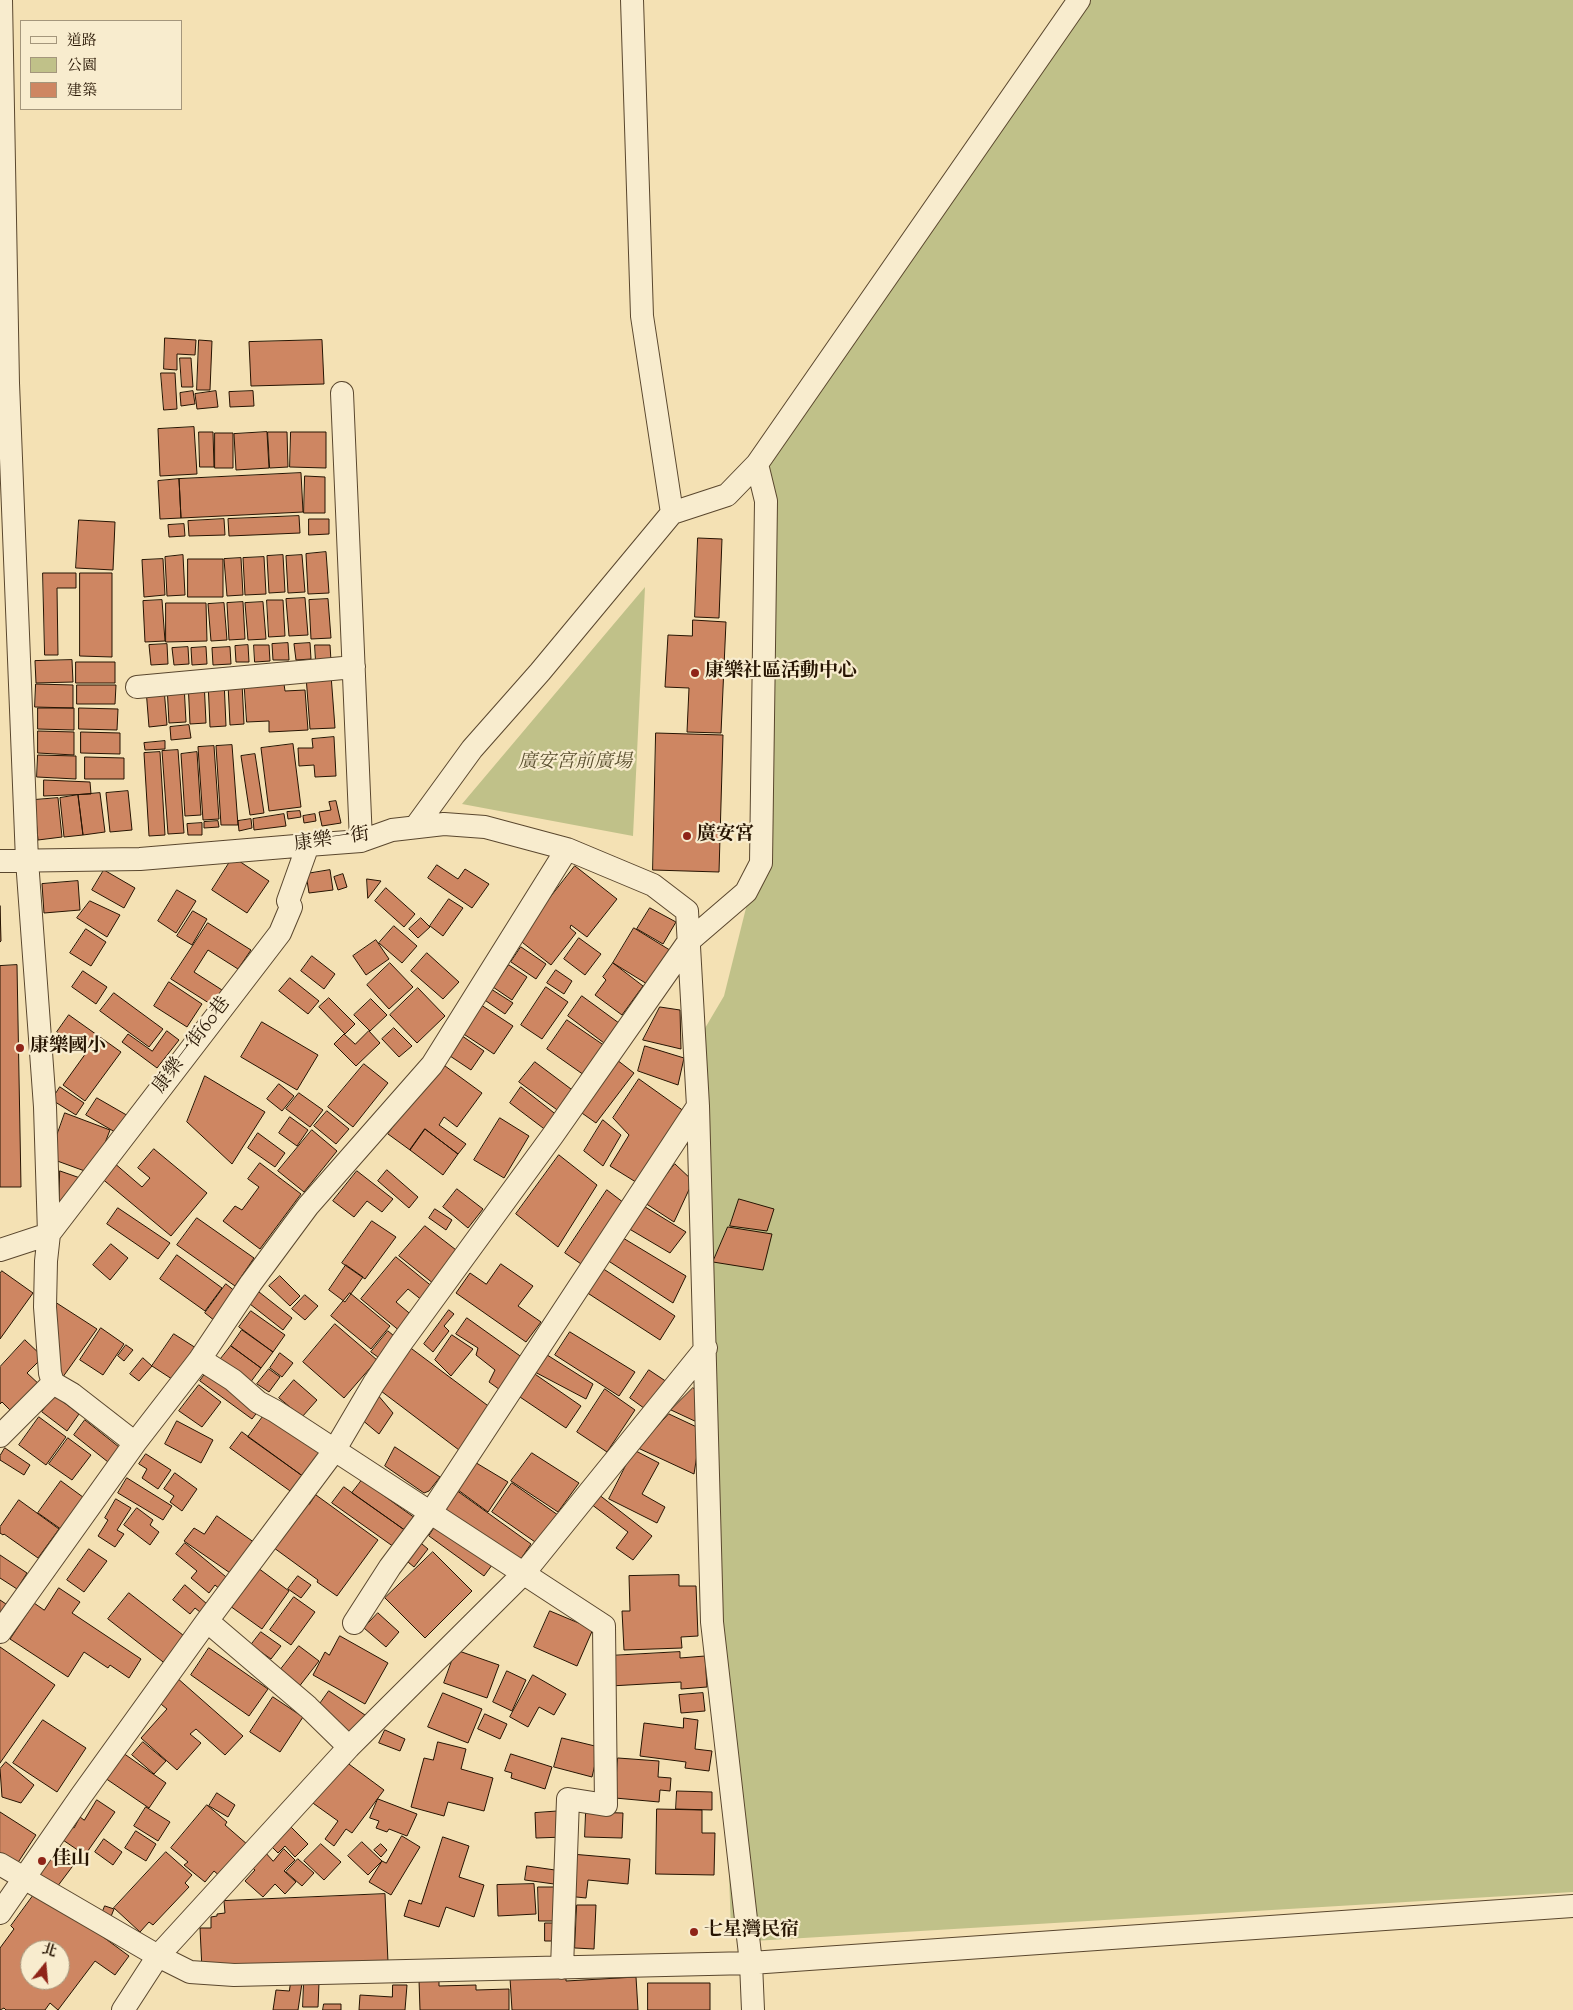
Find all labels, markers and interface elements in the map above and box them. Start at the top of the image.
legend [20,20,182,110]
text: 道路 [67,31,97,52]
text: 公園 [67,56,97,77]
text: 建築 [67,81,97,102]
place label: 康樂社區活動中心 [705,662,857,684]
marker: 康樂社區活動中心 [689,667,701,679]
park label: 廣安宮前廣場 [518,753,632,775]
street label: 康樂一街 [293,824,371,858]
place label: 廣安宮 [697,825,754,847]
marker: 廣安宮 [681,830,693,842]
street label: 康樂一街60巷 [149,993,237,1099]
place label: 康樂國小 [30,1037,106,1059]
marker: 康樂國小 [14,1042,26,1054]
place label: 佳山 [52,1850,90,1872]
marker: 佳山 [36,1855,48,1867]
place label: 七星灣民宿 [704,1921,799,1943]
marker: 七星灣民宿 [688,1926,700,1938]
north arrow [20,1940,70,1990]
text: 北 [39,1940,59,1963]

